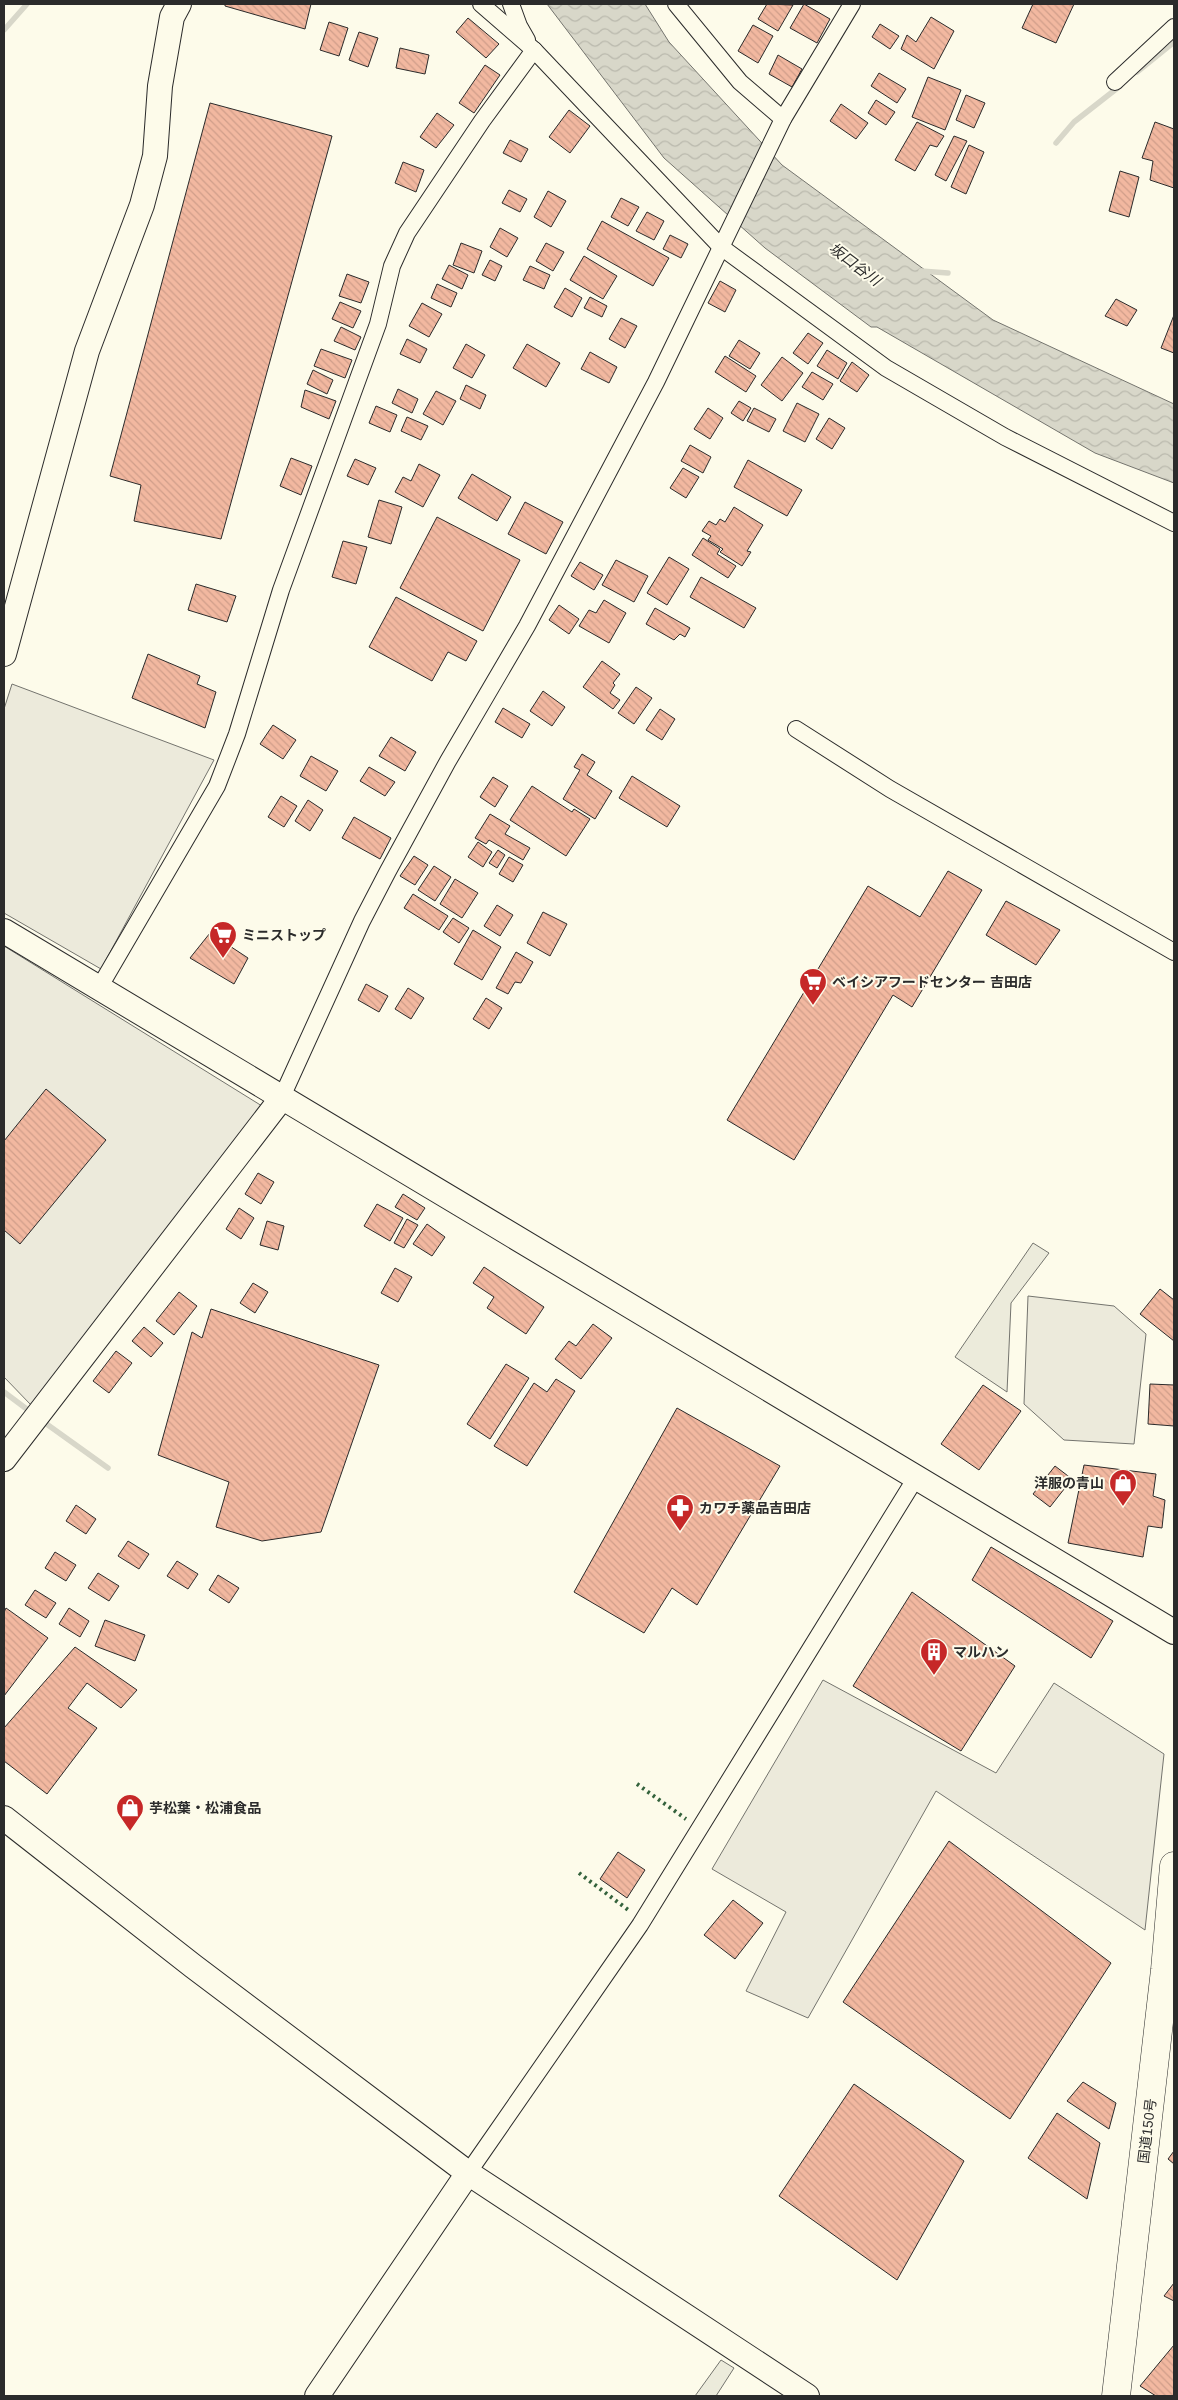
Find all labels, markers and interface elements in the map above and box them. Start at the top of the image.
water label: 坂口谷川 [826,239,886,290]
supermarket icon: ミニストップ [208,920,238,959]
place label: ミニストップ [242,927,326,943]
supermarket icon: ベイシアフードセンター 吉田店 [798,967,828,1006]
place label: ベイシアフードセンター 吉田店 [832,974,1032,990]
shop icon: 洋服の青山 [1108,1468,1138,1507]
place label: 洋服の青山 [1034,1475,1104,1491]
pharmacy icon: カワチ薬品吉田店 [665,1493,695,1532]
place label: カワチ薬品吉田店 [699,1500,811,1516]
building icon: マルハン [919,1637,949,1676]
place label: マルハン [953,1644,1009,1660]
shop icon: 芋松葉・松浦食品 [115,1793,145,1832]
place label: 芋松葉・松浦食品 [149,1800,261,1816]
street label: 国道150号 [1135,2098,1159,2164]

